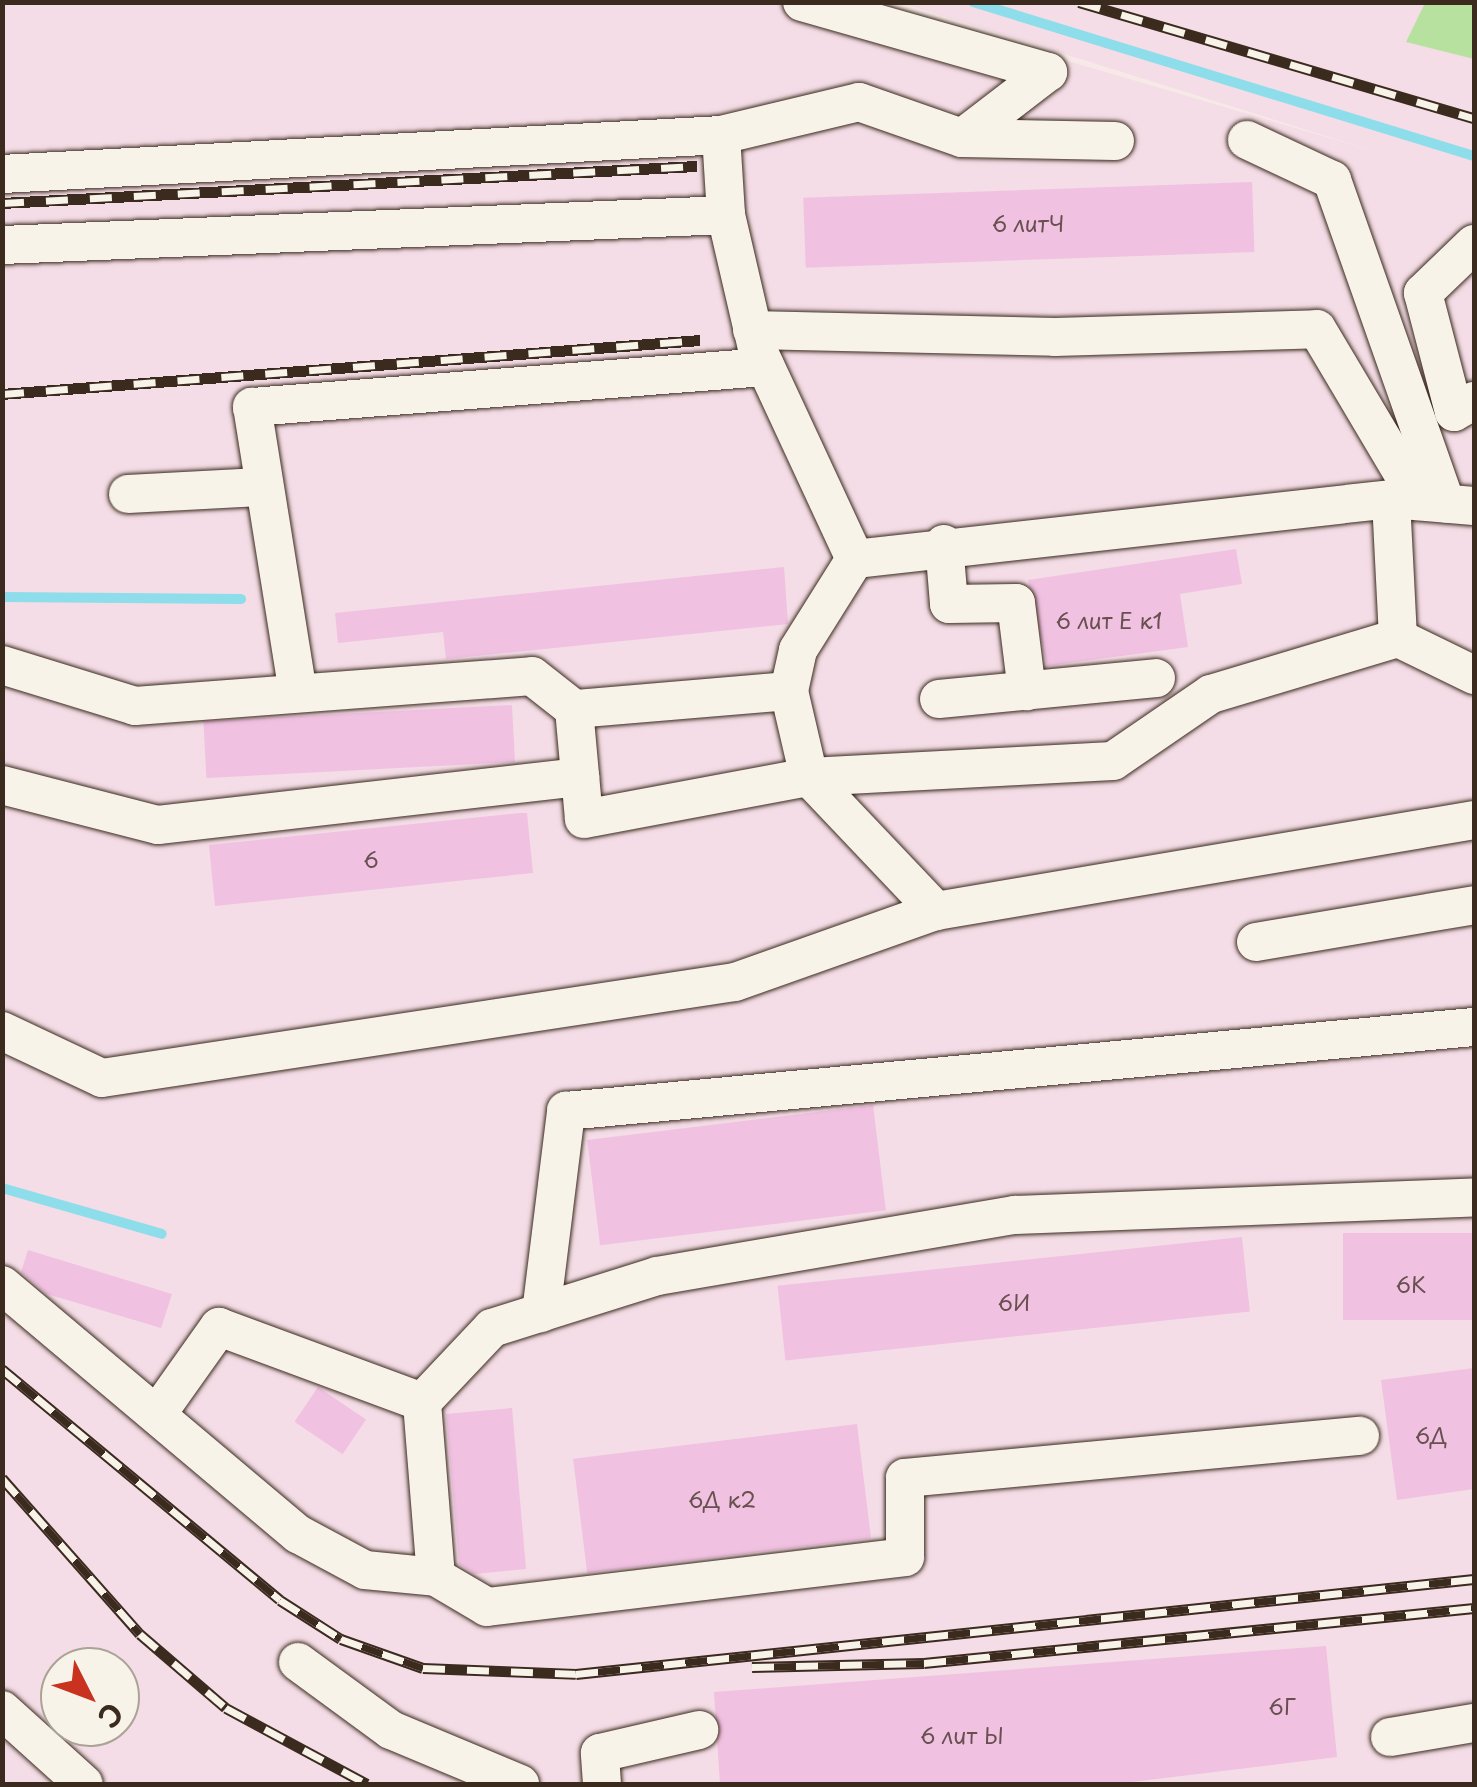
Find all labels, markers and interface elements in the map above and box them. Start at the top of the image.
house number: 6 литЧ [991,210,1065,236]
house number: 6 лит Е к1 [1055,607,1163,633]
house number: 6 [363,846,379,872]
house number: 6К [1396,1271,1426,1297]
house number: 6И [998,1289,1030,1315]
house number: 6Д [1415,1422,1447,1448]
house number: 6Д к2 [688,1486,756,1512]
north arrow [40,1647,140,1747]
house number: 6Г [1268,1693,1296,1719]
text: С [88,1694,134,1738]
house number: 6 лит Ы [920,1722,1004,1748]

